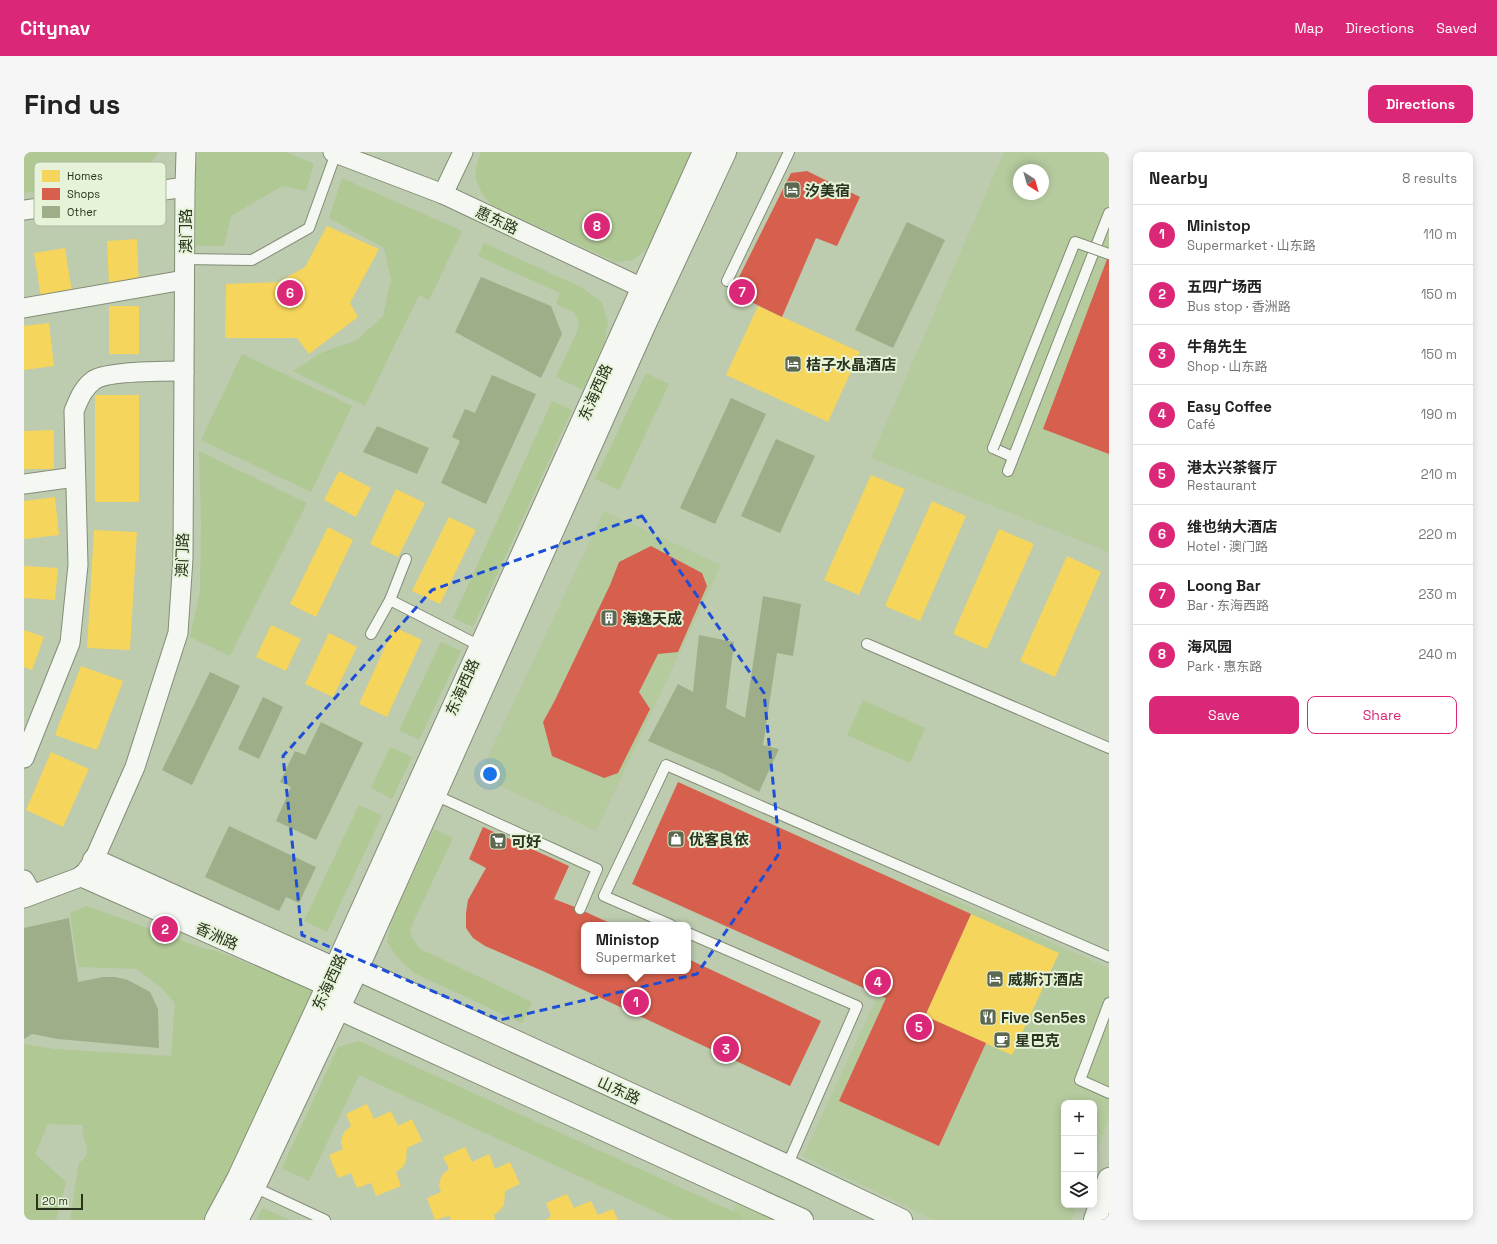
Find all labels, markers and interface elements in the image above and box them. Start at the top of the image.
text: Citynav [20,16,90,41]
text: Map [1294,19,1324,37]
text: Directions [1346,19,1414,37]
text: Saved [1436,19,1477,37]
button: Directions [1368,85,1473,123]
text: Find us [24,86,121,122]
legend [34,162,166,226]
north arrow [1013,164,1049,200]
text: Nearby [1149,167,1208,189]
text: Homes [67,169,103,183]
text: 8 results [1402,170,1457,187]
hotel icon: 汐美宿 [782,180,802,200]
place label: 汐美宿 [805,181,850,200]
text: Shops [67,187,100,201]
street label: 惠东路 [473,202,521,238]
text: Other [67,205,97,219]
street label: 澳门路 [176,208,195,254]
pin: 8 [584,211,610,241]
text: Ministop [1187,216,1250,235]
text: 1 [1159,226,1165,243]
text: 110 m [1423,226,1457,243]
text: Supermarket · 山东路 [1187,237,1316,254]
pin: 7 [729,277,755,307]
text: 五四广场西 [1187,277,1262,296]
pin: 6 [277,278,303,308]
text: 2 [1158,286,1166,303]
text: 150 m [1421,286,1457,303]
text: Bus stop · 香洲路 [1187,298,1291,315]
text: 牛角先生 [1187,337,1247,356]
text: 3 [1158,346,1166,363]
text: 150 m [1421,346,1457,363]
hotel icon: 桔子水晶酒店 [783,354,803,374]
place label: 桔子水晶酒店 [806,355,896,374]
text: Shop · 山东路 [1187,358,1267,375]
street label: 东海西路 [574,361,616,423]
text: Easy Coffee [1187,397,1272,416]
text: 4 [1158,406,1166,423]
text: 190 m [1421,406,1457,423]
text: Café [1187,416,1216,433]
text: 港太兴茶餐厅 [1187,458,1277,477]
text: 5 [1158,466,1166,483]
text: 210 m [1421,466,1457,483]
text: Restaurant [1187,477,1257,494]
text: 维也纳大酒店 [1187,517,1277,536]
text: 6 [1158,526,1166,543]
text: 220 m [1418,526,1457,543]
street label: 澳门路 [172,532,192,578]
text: Hotel · 澳门路 [1187,538,1268,555]
text: Loong Bar [1187,576,1261,595]
text: 7 [1158,586,1166,603]
text: 230 m [1419,586,1457,603]
text: Bar · 东海西路 [1187,597,1269,614]
building icon: 海逸天成 [599,608,619,628]
place label: 海逸天成 [622,609,682,628]
text: 海风园 [1187,637,1232,656]
text: 8 [1158,646,1166,663]
text: 240 m [1419,646,1457,663]
street label: 东海西路 [441,656,483,718]
text: Park · 惠东路 [1187,658,1262,675]
button: Save [1149,696,1299,734]
button: Share [1307,696,1457,734]
your location [480,764,500,784]
shop icon: 优客良依 [666,829,686,849]
place label: 优客良依 [689,830,749,849]
supermarket icon: 可好 [488,831,508,851]
place label: 可好 [511,832,541,851]
pin: 2 [152,914,178,944]
street label: 香洲路 [193,918,241,954]
popup [581,922,691,974]
text: Ministop [596,930,659,949]
text: Supermarket [596,949,676,966]
street label: 东海西路 [308,951,350,1013]
pin: 4 [865,967,891,997]
hotel icon: 威斯汀酒店 [985,969,1005,989]
place label: 威斯汀酒店 [1008,970,1083,989]
pin: 1 [623,987,649,1017]
restaurant icon: Five Sen5es [978,1007,998,1027]
place label: Five Sen5es [1001,1008,1086,1027]
pin: 5 [906,1012,932,1042]
cafe icon: 星巴克 [992,1030,1012,1050]
place label: 星巴克 [1015,1031,1060,1050]
pin: 3 [713,1034,739,1064]
street label: 山东路 [595,1072,643,1108]
map controls [1061,1100,1097,1208]
button: + [1061,1100,1097,1136]
button: − [1061,1136,1097,1172]
button: layers [1061,1172,1097,1208]
scale bar [36,1192,83,1211]
text: 20 m [42,1194,68,1208]

